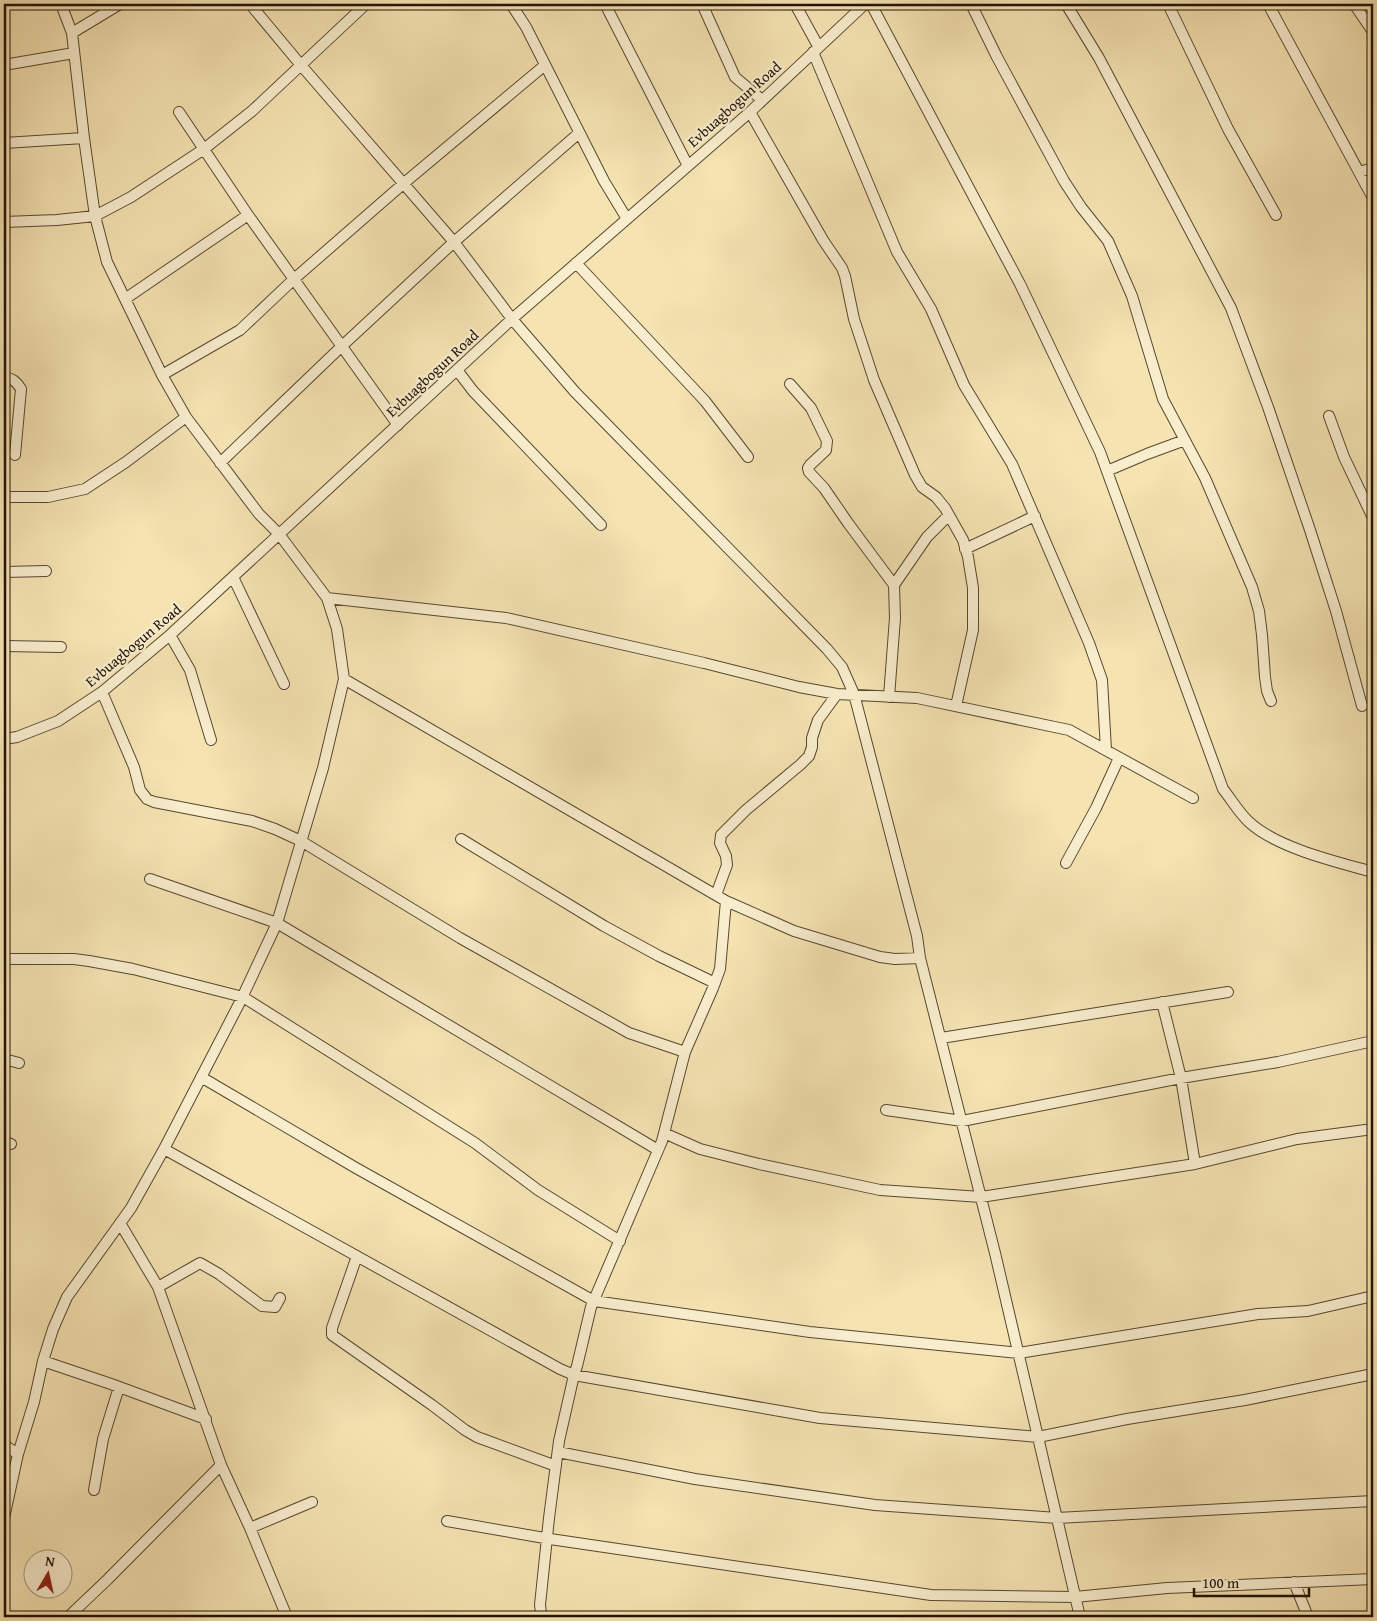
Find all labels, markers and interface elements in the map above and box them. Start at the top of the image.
street label: Evbuagbogun Road [683,56,785,152]
street label: Evbuagbogun Road [381,325,483,421]
street label: Evbuagbogun Road [80,599,186,691]
north arrow [22,1548,72,1598]
text: N [44,1551,57,1572]
scale bar [1194,1566,1310,1598]
text: 100 m [1202,1572,1240,1593]

